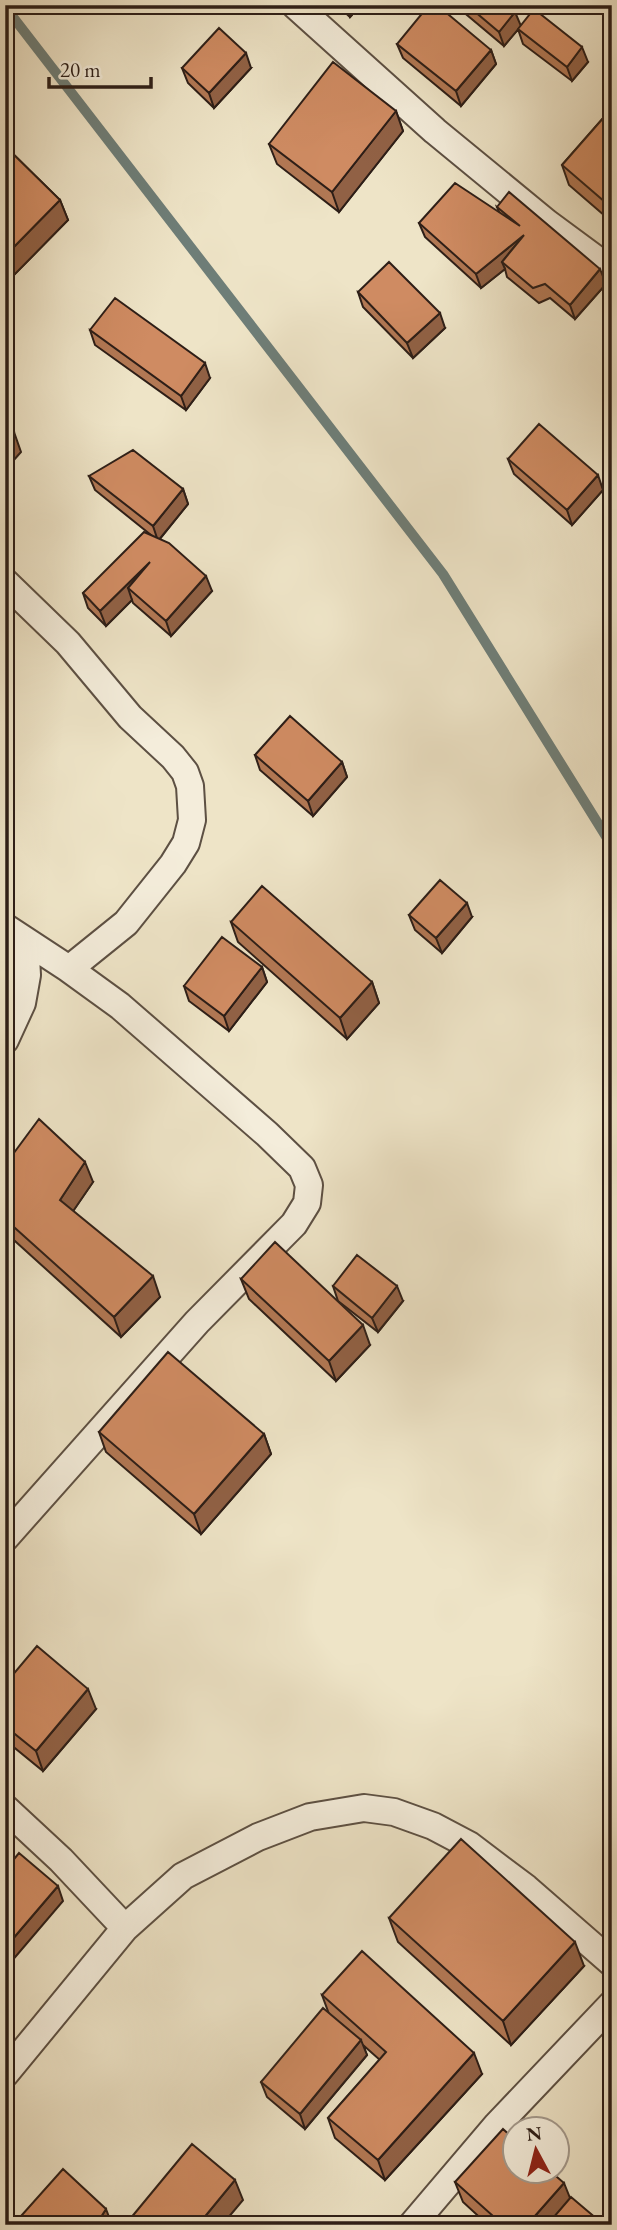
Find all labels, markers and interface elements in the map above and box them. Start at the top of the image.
scale bar [49,46,150,90]
text: 20 m [60,56,101,83]
north arrow [502,2114,572,2184]
text: N [525,2120,544,2147]

